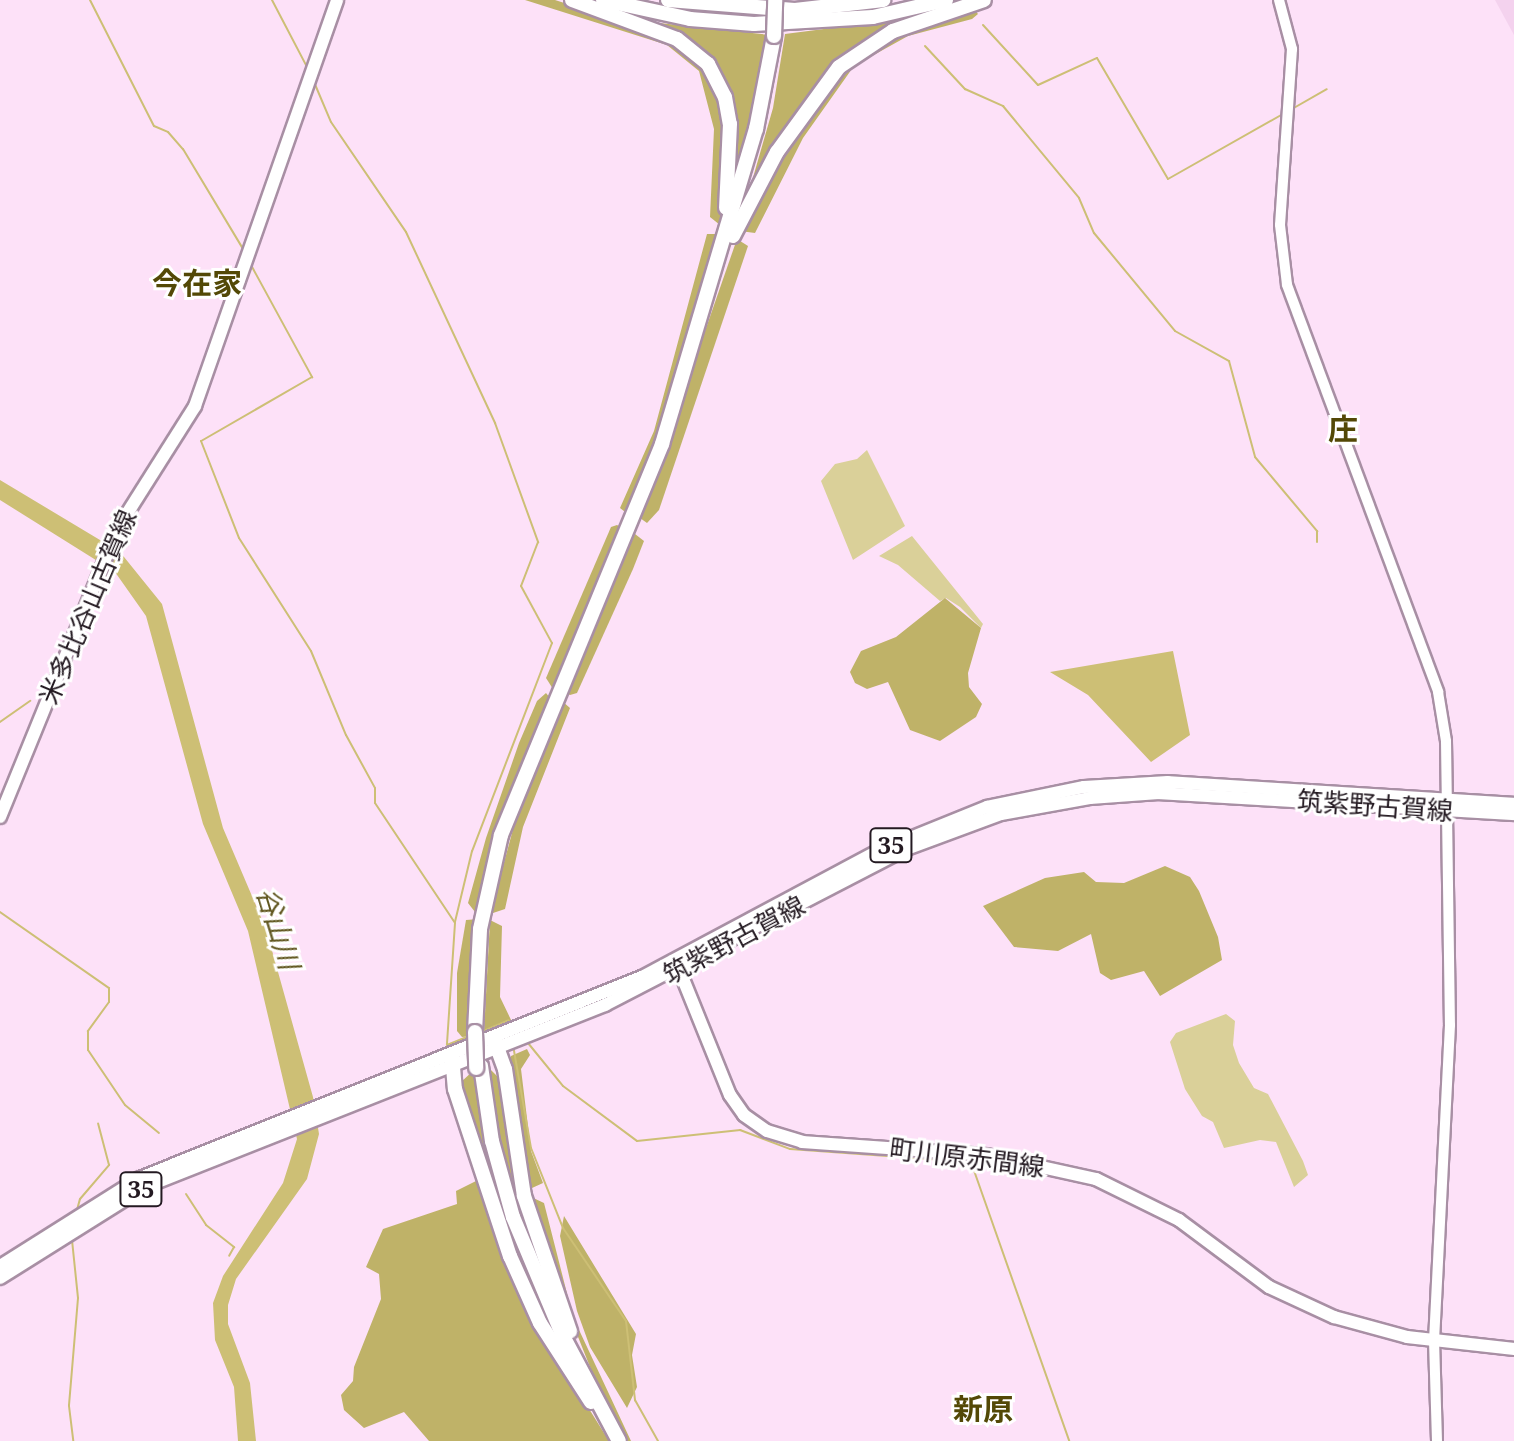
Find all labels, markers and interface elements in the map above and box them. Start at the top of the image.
district label: 今在家 [152,265,242,301]
district label: 庄 [1328,411,1358,447]
street label: 米多比谷山古賀線 [33,505,143,709]
street label: 筑紫野古賀線 [1296,785,1454,827]
road number: 35 [869,825,913,865]
water label: 谷山川 [251,883,307,973]
street label: 筑紫野古賀線 [658,890,810,990]
street label: 町川原赤間線 [888,1133,1046,1183]
road number: 35 [119,1169,163,1209]
district label: 新原 [953,1391,1013,1427]

